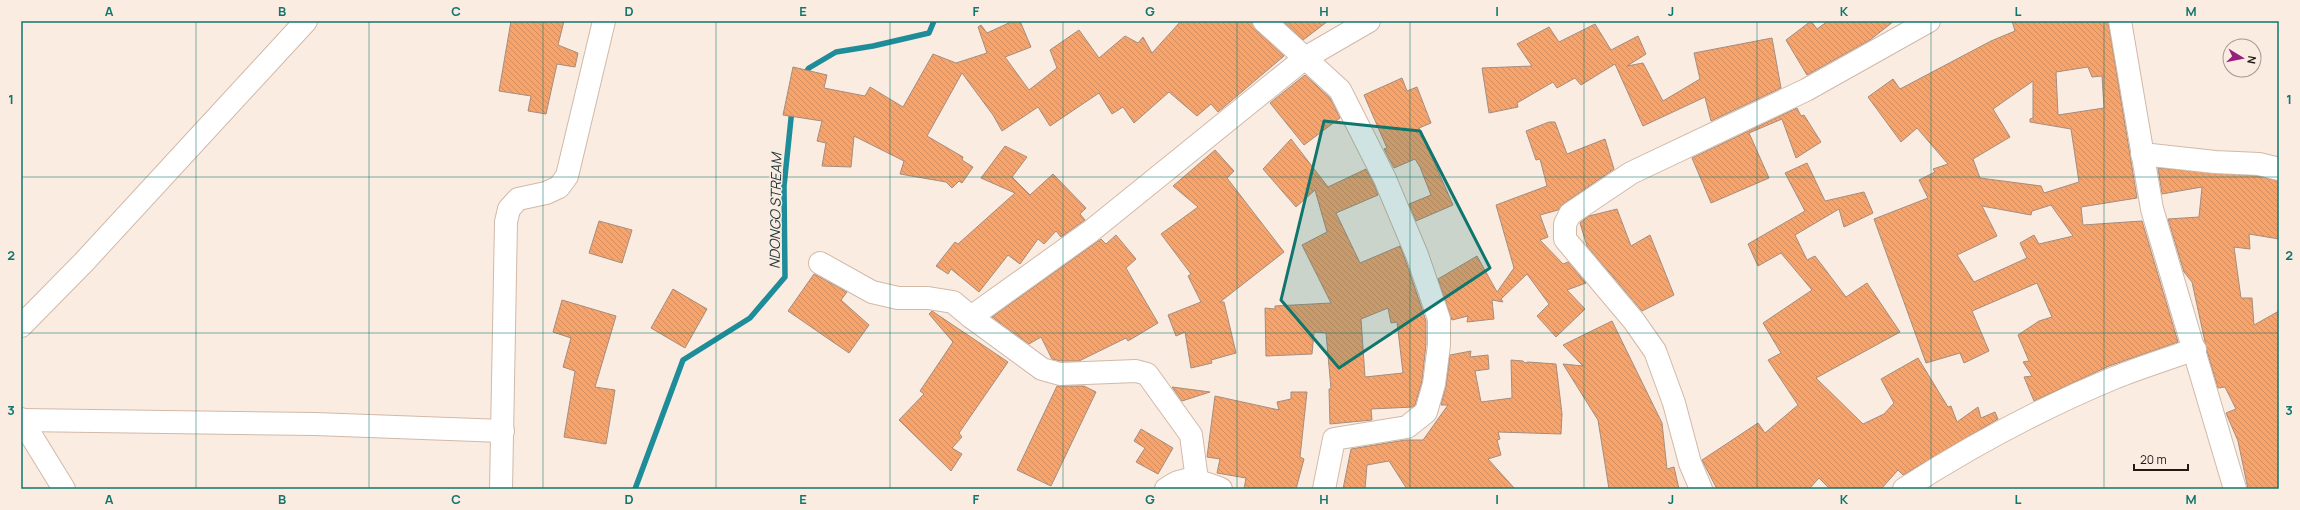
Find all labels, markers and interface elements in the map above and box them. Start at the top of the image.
text: A [105,2,114,20]
text: B [278,2,286,20]
text: C [451,2,461,20]
text: D [624,2,634,20]
text: E [799,2,807,20]
text: F [973,2,980,20]
text: G [1145,2,1155,20]
text: H [1319,2,1329,20]
text: I [1495,2,1499,20]
text: J [1668,2,1674,20]
text: K [1840,2,1849,20]
text: L [2015,2,2022,20]
text: M [2185,2,2197,20]
north arrow [2222,38,2262,78]
text: N [2244,55,2260,65]
text: 1 [8,90,14,108]
text: 1 [2286,90,2292,108]
water label: NDONGO STREAM [764,151,786,269]
text: 2 [7,246,15,264]
text: 2 [2285,246,2293,264]
text: 3 [7,401,15,419]
text: 3 [2285,401,2293,419]
scale bar [2134,446,2188,472]
text: 20 m [2140,451,2167,468]
text: A [105,490,114,508]
text: B [278,490,286,508]
text: C [451,490,461,508]
text: D [624,490,634,508]
text: E [799,490,807,508]
text: F [973,490,980,508]
text: G [1145,490,1155,508]
text: H [1319,490,1329,508]
text: I [1495,490,1499,508]
text: J [1668,490,1674,508]
text: K [1840,490,1849,508]
text: L [2015,490,2022,508]
text: M [2185,490,2197,508]

